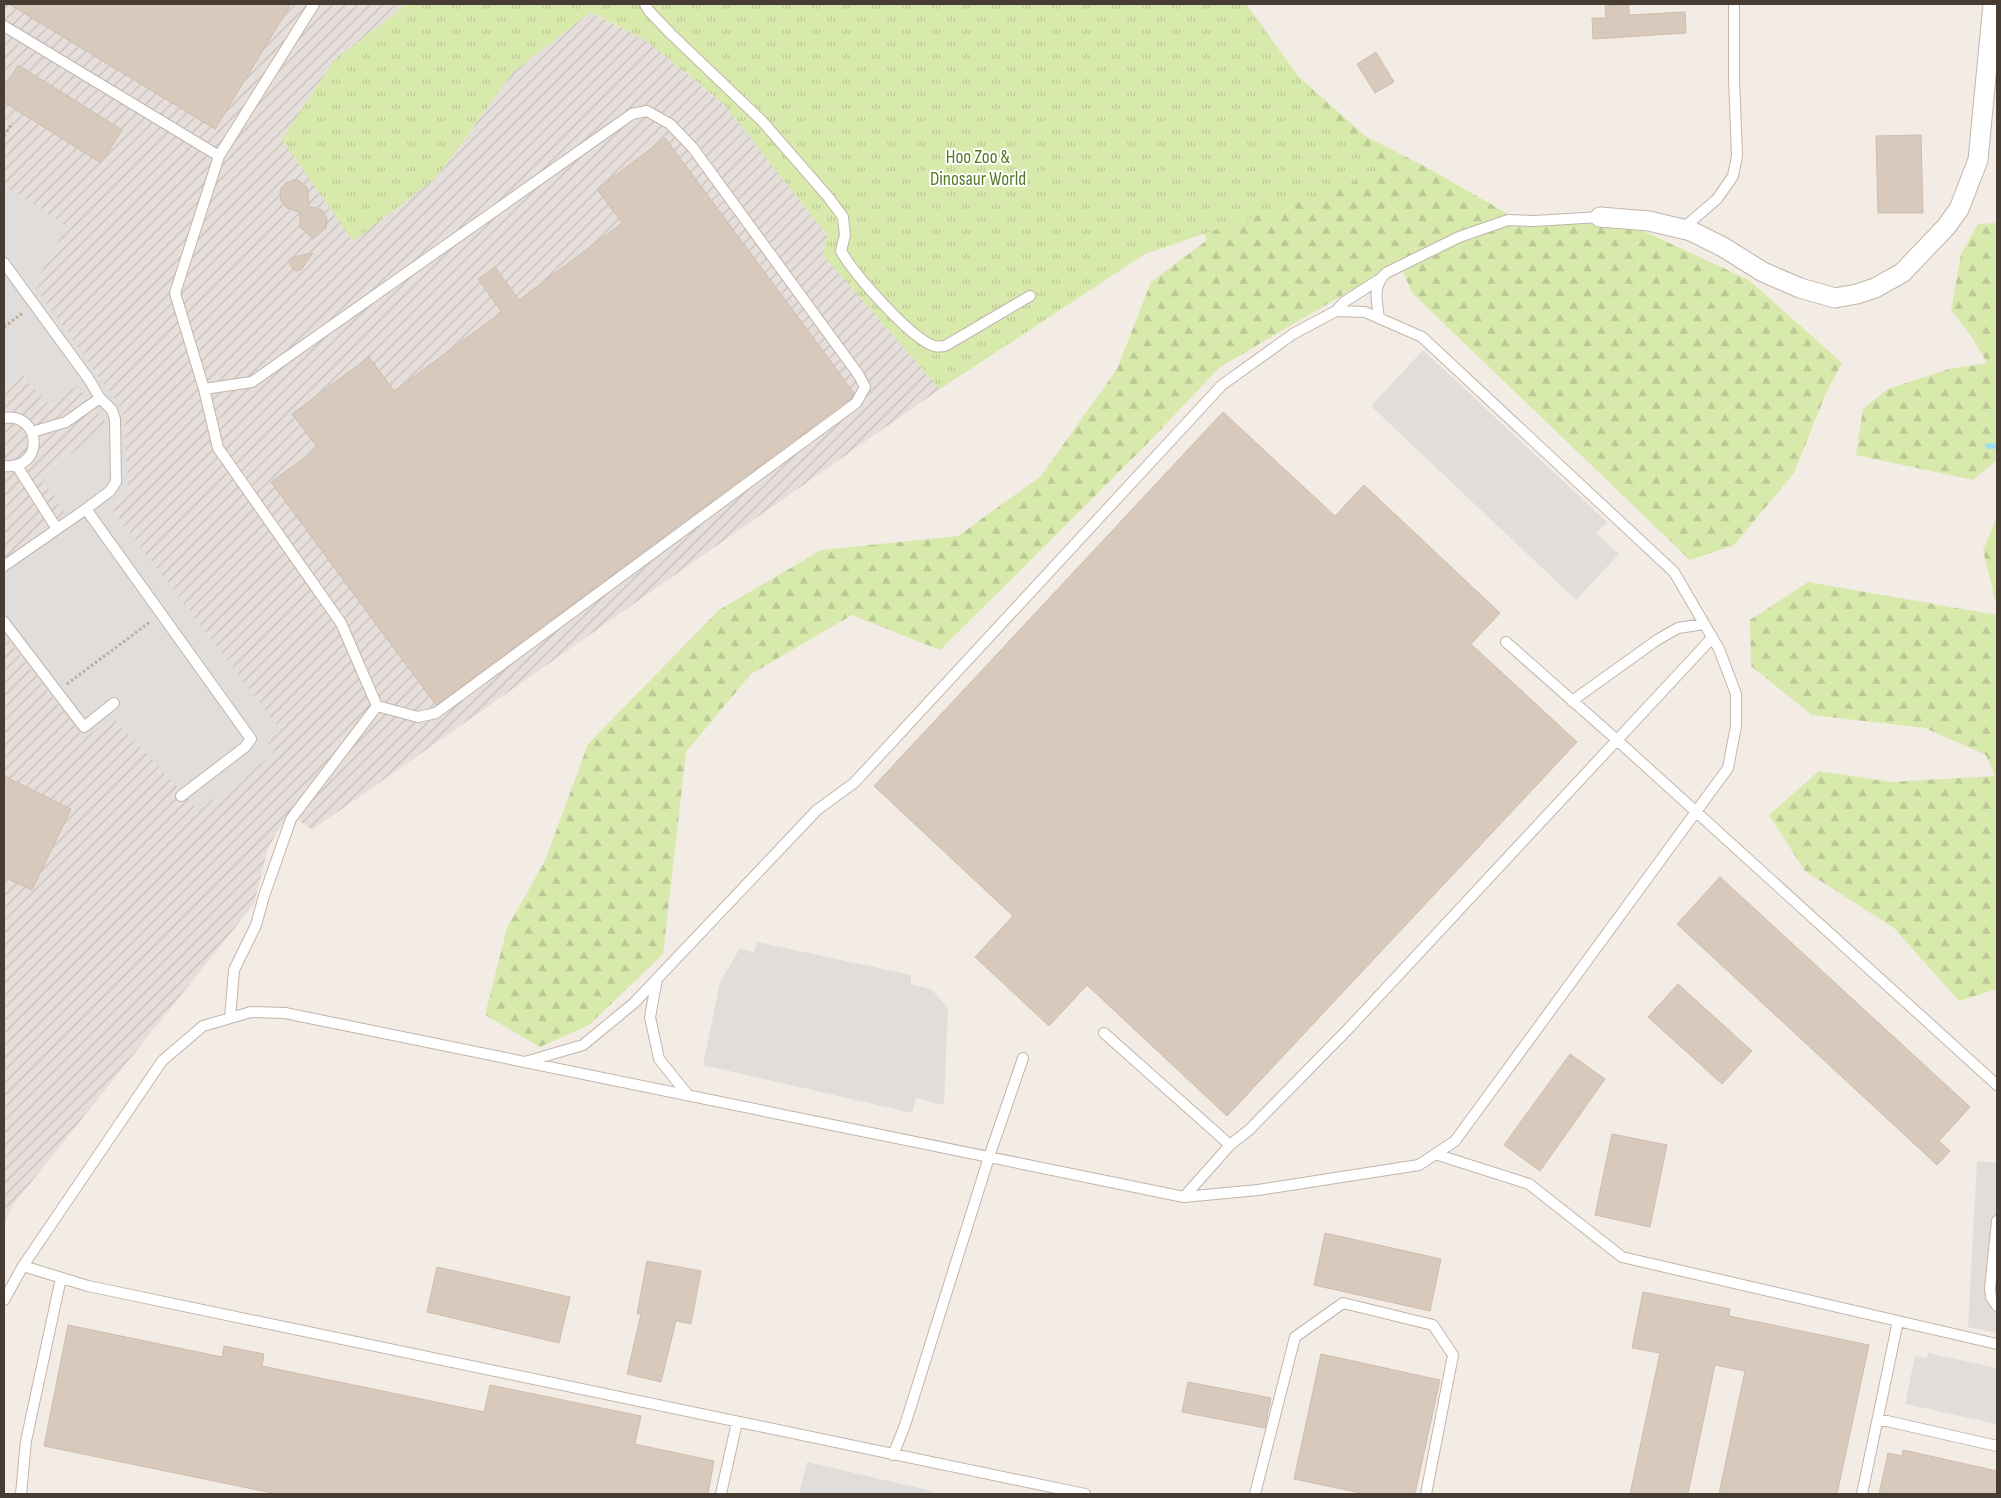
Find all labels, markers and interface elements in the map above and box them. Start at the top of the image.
park label: Hoo Zoo & Dinosaur World [930,146,1026,191]

